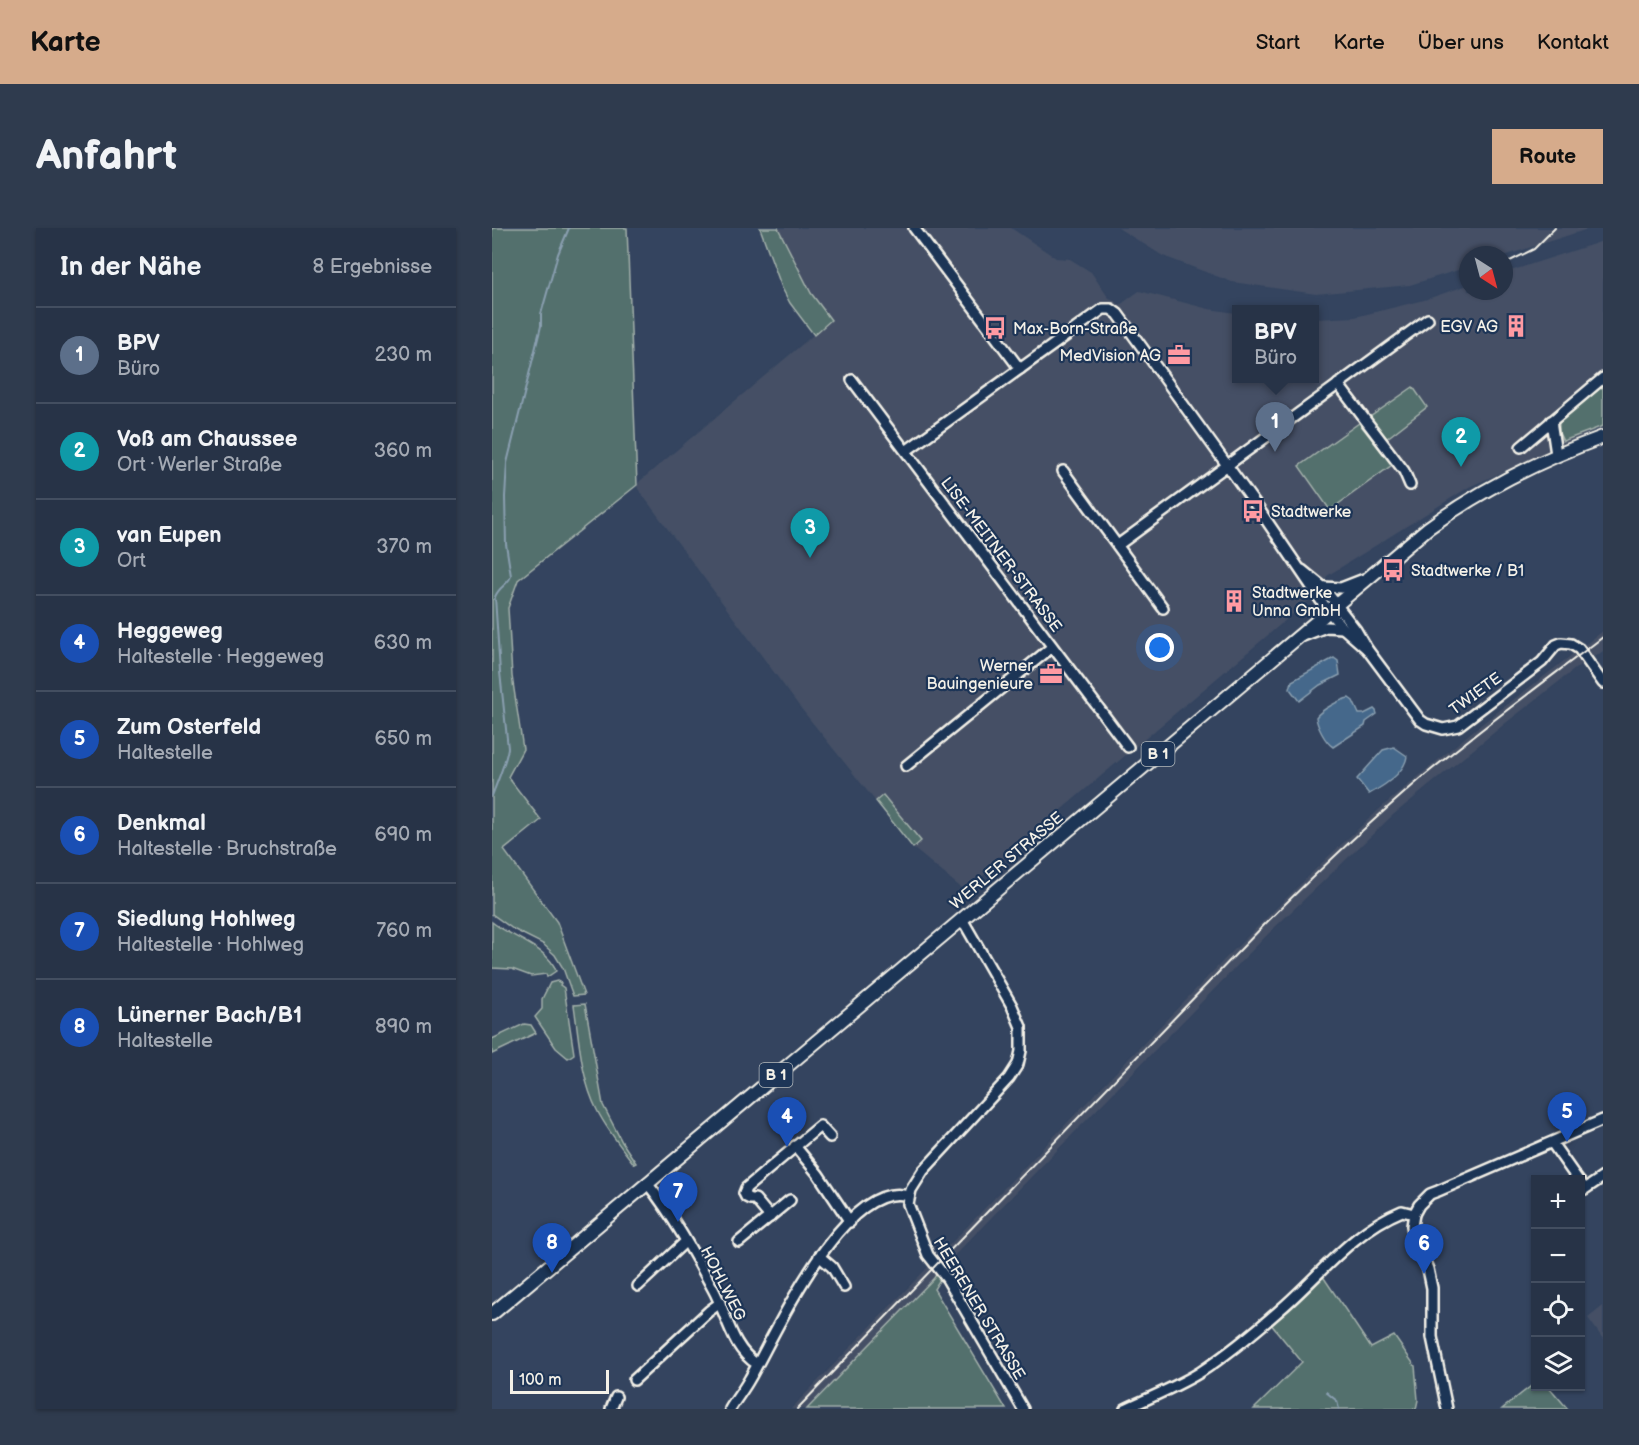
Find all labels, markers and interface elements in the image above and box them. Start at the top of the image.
text: Karte [30,26,101,59]
text: Start [1256,30,1300,55]
text: Karte [1333,30,1385,55]
text: Über uns [1418,30,1504,55]
text: Kontakt [1537,30,1609,55]
button: Route [1492,129,1603,184]
text: Anfahrt [36,131,177,182]
north arrow [1459,246,1513,300]
text: In der Nähe [60,252,202,283]
text: 8 Ergebnisse [313,255,432,279]
popup [1232,305,1319,383]
building icon: EGV AG [1503,313,1529,339]
bus stop icon: Max-Born-Straße [982,315,1008,341]
place label: EGV AG [1440,318,1498,337]
text: BPV [1254,319,1297,346]
place label: Max-Born-Straße [1013,320,1138,339]
text: BPV [117,330,160,357]
office icon: MedVision AG [1166,342,1192,368]
text: 1 [75,343,84,367]
text: 230 m [375,343,432,367]
text: Büro [1254,346,1297,370]
place label: MedVision AG [1059,347,1161,366]
text: Büro [117,357,160,381]
pin: 1 [1256,402,1294,452]
pin: 2 [1442,418,1480,467]
text: Voß am Chaussee [117,426,297,453]
text: 2 [74,439,85,463]
text: 360 m [374,439,432,463]
text: Ort · Werler Straße [117,453,282,477]
street label: LISE-MEITNER-STRASSE [936,474,1065,636]
bus stop icon: Stadtwerke [1240,498,1266,524]
place label: Stadtwerke [1271,503,1352,522]
pin: 3 [790,508,830,558]
text: van Eupen [117,522,222,549]
text: 3 [74,535,85,559]
text: 370 m [376,535,432,559]
text: Ort [117,549,146,573]
bus stop icon: Stadtwerke / B1 [1380,557,1406,583]
place label: Stadtwerke / B1 [1411,562,1524,581]
place label: Stadtwerke Unna GmbH [1252,584,1341,621]
building icon: Stadtwerke Unna GmbH [1221,588,1247,614]
text: Heggeweg [117,618,223,645]
text: 4 [74,631,85,655]
text: 630 m [374,631,432,655]
your location [1145,633,1174,662]
text: Haltestelle · Heggeweg [117,645,324,669]
place label: Werner Bauingenieure [926,657,1034,694]
office icon: Werner Bauingenieure [1038,661,1064,687]
street label: TWIETE [1446,669,1506,719]
text: Zum Osterfeld [117,714,261,741]
text: 5 [74,727,85,751]
text: 650 m [375,727,432,751]
text: Haltestelle [117,741,213,765]
road number: B 1 [1142,742,1174,766]
street label: WERLER STRASSE [947,808,1067,914]
text: Denkmal [117,810,206,837]
text: 6 [73,823,86,847]
text: 690 m [375,823,432,847]
text: Haltestelle · Bruchstraße [117,837,337,861]
text: Siedlung Hohlweg [117,906,295,933]
text: 7 [74,919,85,943]
text: 760 m [376,919,432,943]
text: Haltestelle · Hohlweg [117,933,304,957]
text: Lünerner Bach/B1 [117,1002,302,1029]
text: 8 [73,1015,86,1039]
text: 890 m [375,1015,432,1039]
text: Haltestelle [117,1029,213,1053]
road number: B 1 [760,1063,792,1087]
pin: 5 [1548,1092,1586,1142]
pin: 4 [768,1098,806,1147]
pin: 7 [658,1172,698,1222]
map controls [1531,1175,1585,1391]
button: + [1531,1175,1585,1229]
pin: 8 [532,1224,572,1273]
pin: 6 [1404,1224,1444,1274]
button: − [1531,1229,1585,1283]
street label: HEERENER STRASSE [929,1234,1029,1383]
street label: HOHLWEG [696,1243,750,1324]
button: locate [1531,1283,1585,1337]
button: layers [1531,1337,1585,1391]
scale bar [510,1367,609,1394]
text: 100 m [519,1371,562,1390]

